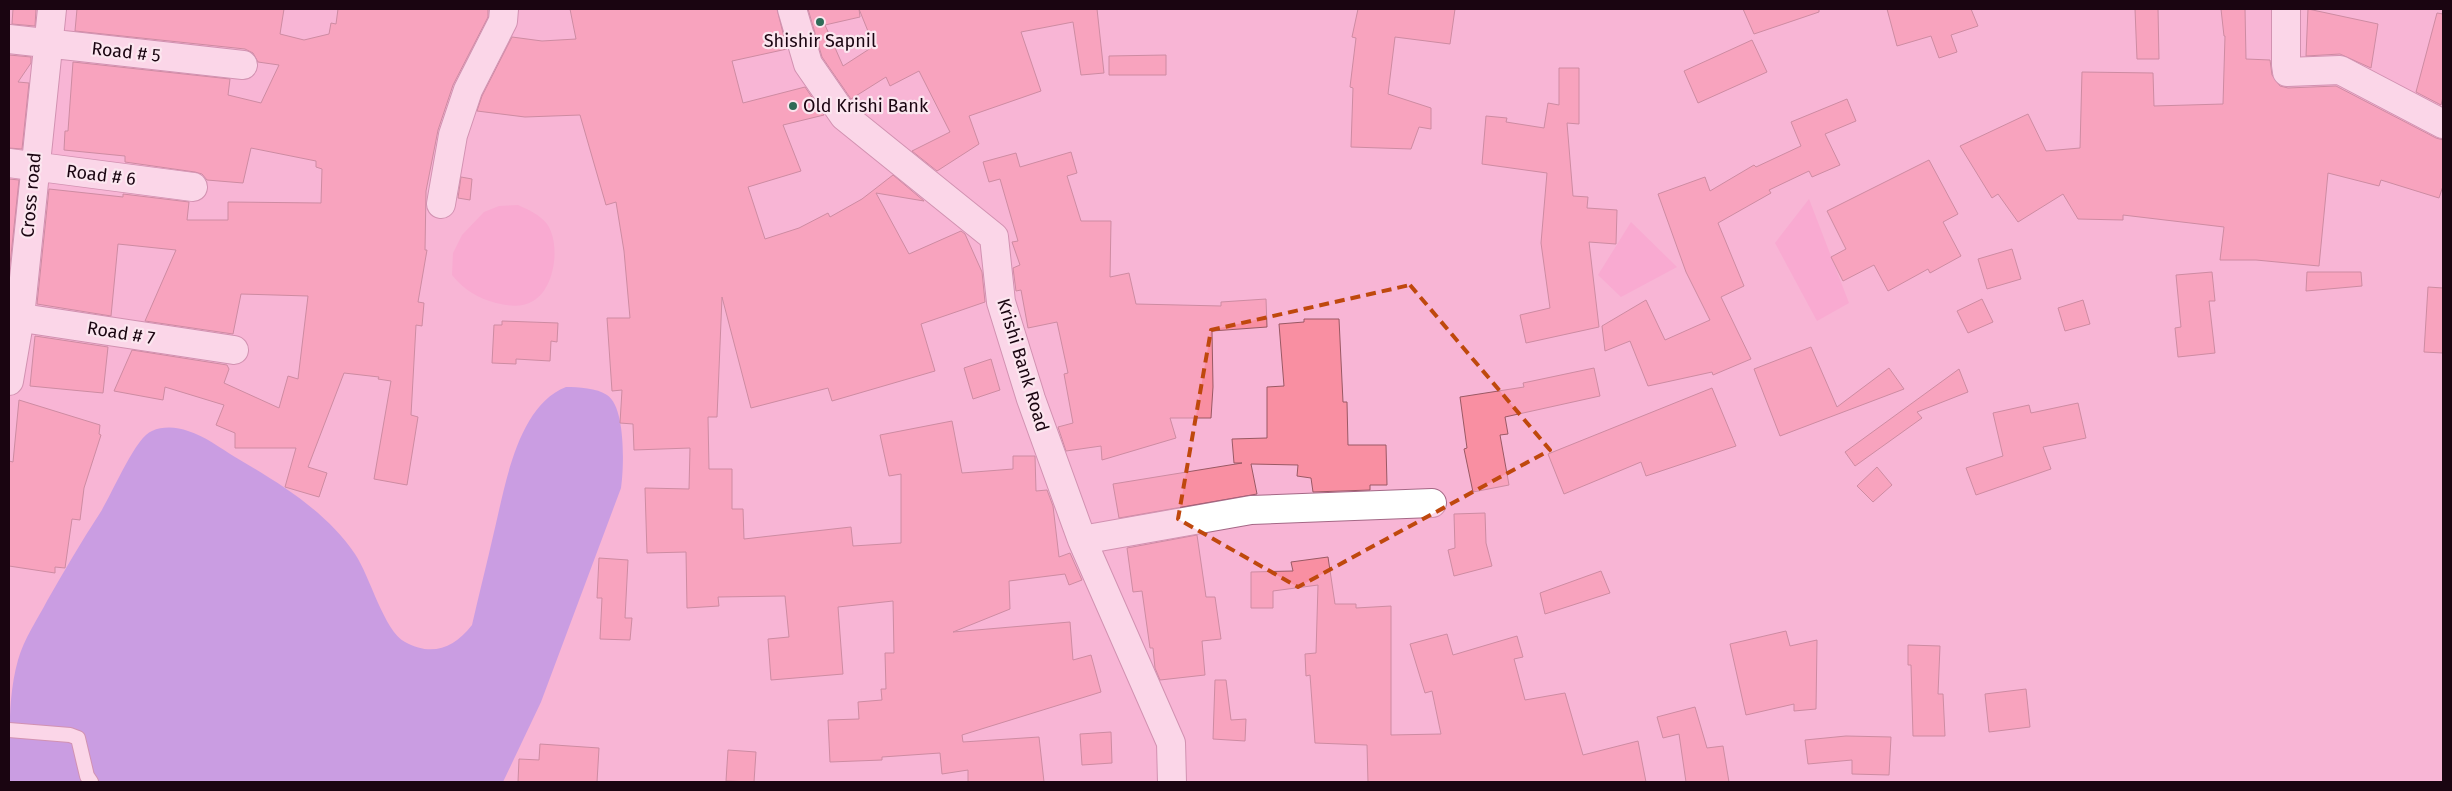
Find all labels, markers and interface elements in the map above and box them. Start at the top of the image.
marker: Shishir Sapnil [814,16,826,28]
place label: Shishir Sapnil [764,30,876,52]
street label: Road # 5 [90,37,162,67]
place label: Old Krishi Bank [803,95,929,117]
marker: Old Krishi Bank [787,100,799,112]
street label: Cross road [16,151,46,239]
street label: Road # 6 [65,160,137,190]
street label: Krishi Bank Road [992,296,1054,434]
street label: Road # 7 [86,317,156,349]

